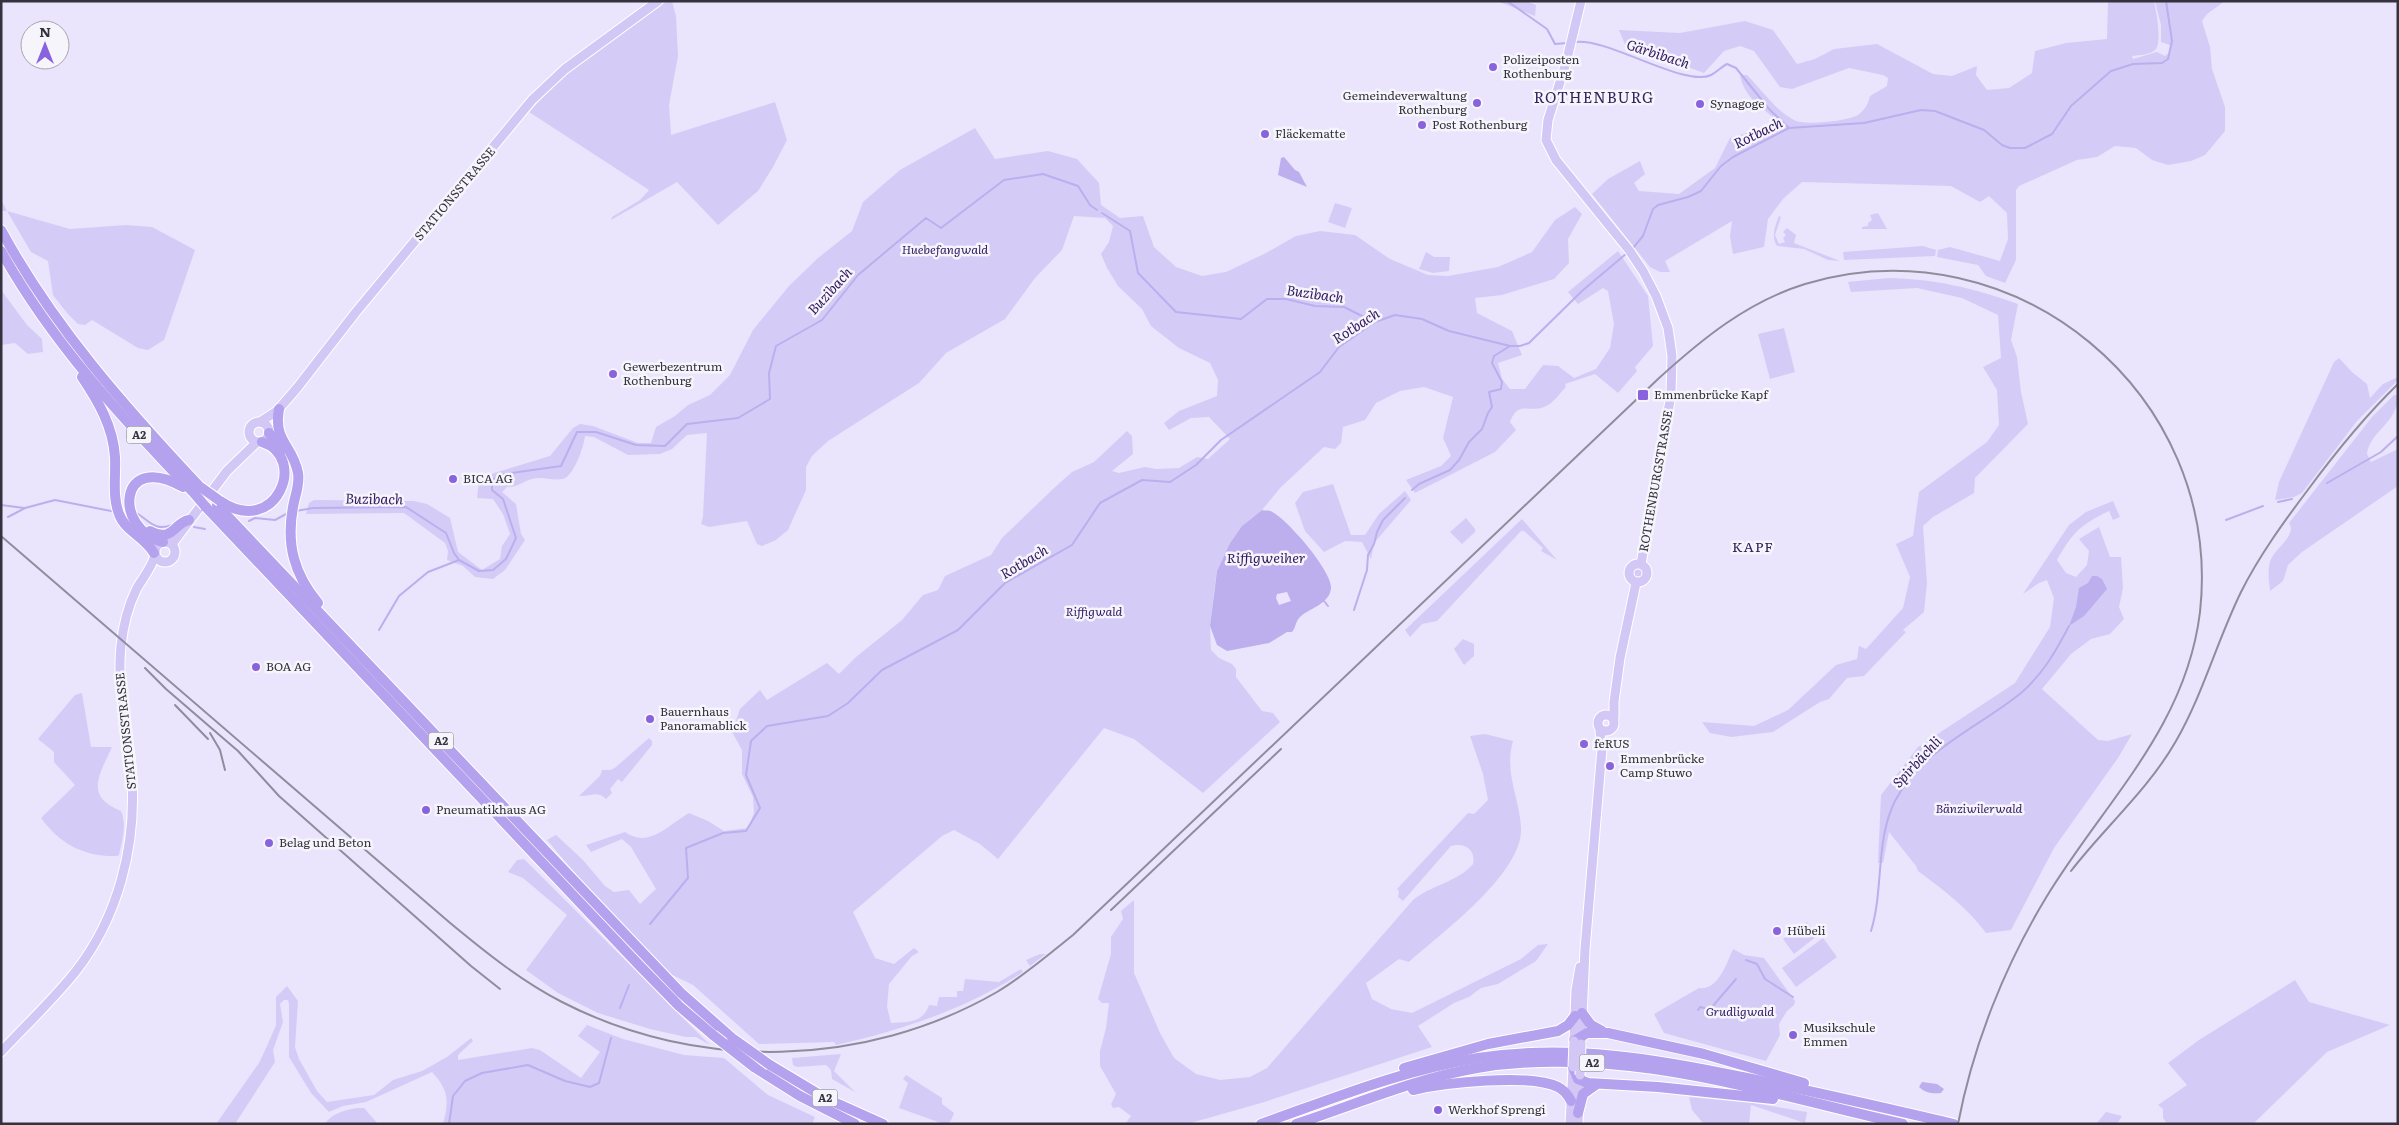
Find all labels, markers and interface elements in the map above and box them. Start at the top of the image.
north arrow [20,20,70,70]
text: N [39,21,51,41]
water label: Gärbibach [1624,33,1693,73]
place label: Polizeiposten Rothenburg [1503,50,1580,82]
marker: Polizeiposten Rothenburg [1487,61,1499,73]
district label: ROTHENBURG [1534,85,1654,108]
place label: Gemeindeverwaltung Rothenburg [1343,86,1467,118]
place label: Synagoge [1710,94,1764,112]
marker: Gemeindeverwaltung Rothenburg [1471,97,1483,109]
marker: Synagoge [1694,98,1706,110]
water label: Rotbach [1730,111,1786,153]
place label: Post Rothenburg [1432,115,1528,133]
marker: Post Rothenburg [1416,119,1428,131]
place label: Fläckematte [1275,124,1345,142]
marker: Fläckematte [1259,128,1271,140]
street label: STATIONSSTRASSE [410,142,499,244]
park label: Huebefangwald [902,240,988,258]
water label: Buzibach [802,262,857,319]
water label: Buzibach [1285,279,1346,307]
water label: Rotbach [1328,302,1383,348]
place label: Gewerbezentrum Rothenburg [623,357,723,389]
marker: Gewerbezentrum Rothenburg [607,368,619,380]
place label: Emmenbrücke Kapf [1654,385,1769,403]
marker: Emmenbrücke Kapf [1636,388,1650,402]
street label: ROTHENBURGSTRASSE [1634,408,1676,553]
road number: A2 [126,426,152,444]
place label: BICA AG [463,469,513,487]
marker: BICA AG [447,473,459,485]
water label: Buzibach [345,487,404,509]
district label: KAPF [1732,536,1774,556]
water label: Rotbach [996,539,1052,583]
water label: Riffigweiher [1227,547,1306,567]
park label: Riffigwald [1066,602,1123,620]
place label: BOA AG [266,657,311,675]
marker: BOA AG [250,661,262,673]
street label: STATIONSSTRASSE [110,671,140,791]
place label: Bauernhaus Panoramablick [660,702,747,734]
marker: Bauernhaus Panoramablick [644,713,656,725]
water label: Spirbächli [1887,731,1946,791]
road number: A2 [428,732,454,749]
place label: feRUS [1594,734,1630,752]
marker: feRUS [1578,738,1590,750]
place label: Emmenbrücke Camp Stuwo [1620,749,1704,781]
marker: Emmenbrücke Camp Stuwo [1604,760,1616,772]
park label: Bänziwilerwald [1936,799,2023,817]
place label: Pneumatikhaus AG [436,800,546,818]
marker: Pneumatikhaus AG [420,804,432,816]
place label: Belag und Beton [279,833,371,851]
marker: Belag und Beton [263,837,275,849]
place label: Hübeli [1787,921,1826,939]
marker: Hübeli [1771,925,1783,937]
park label: Grudligwald [1706,1002,1774,1020]
place label: Musikschule Emmen [1803,1018,1875,1050]
marker: Musikschule Emmen [1787,1029,1799,1041]
road number: A2 [1580,1054,1604,1072]
road number: A2 [812,1090,838,1106]
place label: Werkhof Sprengi [1448,1100,1546,1118]
marker: Werkhof Sprengi [1432,1104,1444,1116]

